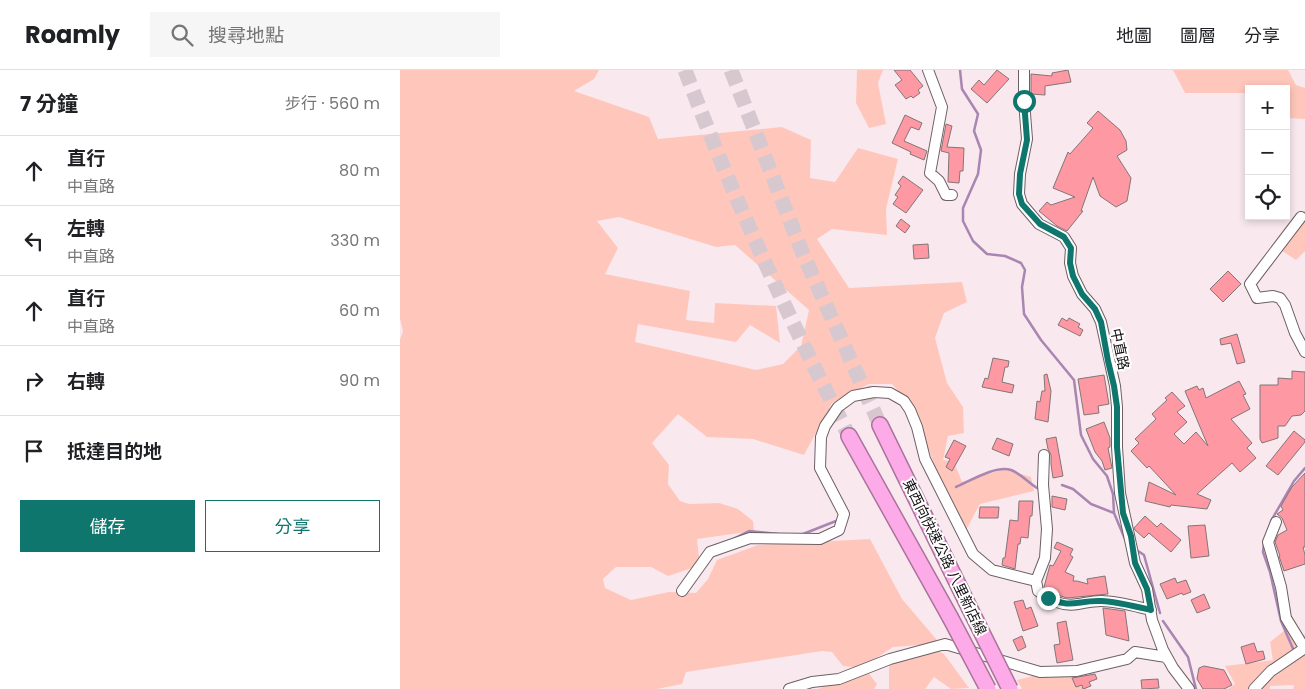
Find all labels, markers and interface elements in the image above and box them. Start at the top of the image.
search box [150,12,500,57]
text: Roamly [25,18,120,51]
icon: search [168,21,196,49]
text: 搜尋地點 [208,22,284,49]
text: 地圖 [1116,23,1152,48]
text: 圖層 [1180,23,1216,48]
text: 分享 [1244,23,1280,48]
map controls [1245,85,1290,220]
button: + [1245,85,1290,130]
text: 7 分鐘 [20,89,78,118]
route start [1013,90,1036,113]
text: 步行 · 560 m [285,92,380,115]
button: − [1245,130,1290,175]
text: 直行 [67,145,105,172]
icon: ahead [20,157,48,185]
text: 80 m [339,159,380,182]
text: 中直路 [67,175,115,198]
button: locate [1245,175,1290,220]
text: 左轉 [67,215,105,242]
icon: left [20,227,48,255]
text: 330 m [330,229,380,252]
text: 中直路 [67,245,115,268]
text: 直行 [67,285,105,312]
icon: ahead [20,297,48,325]
text: 60 m [339,299,380,322]
text: 中直路 [67,315,115,338]
street label: 中直路 [1106,326,1134,372]
icon: right [20,367,48,395]
text: 右轉 [67,368,105,395]
text: 90 m [339,369,380,392]
icon: arrive [20,437,48,465]
text: 抵達目的地 [67,438,162,465]
street label: 東西向快速公路 八里新店線 [898,475,992,639]
button: 儲存 [20,500,195,552]
button: 分享 [205,500,380,552]
route end [1037,587,1060,610]

